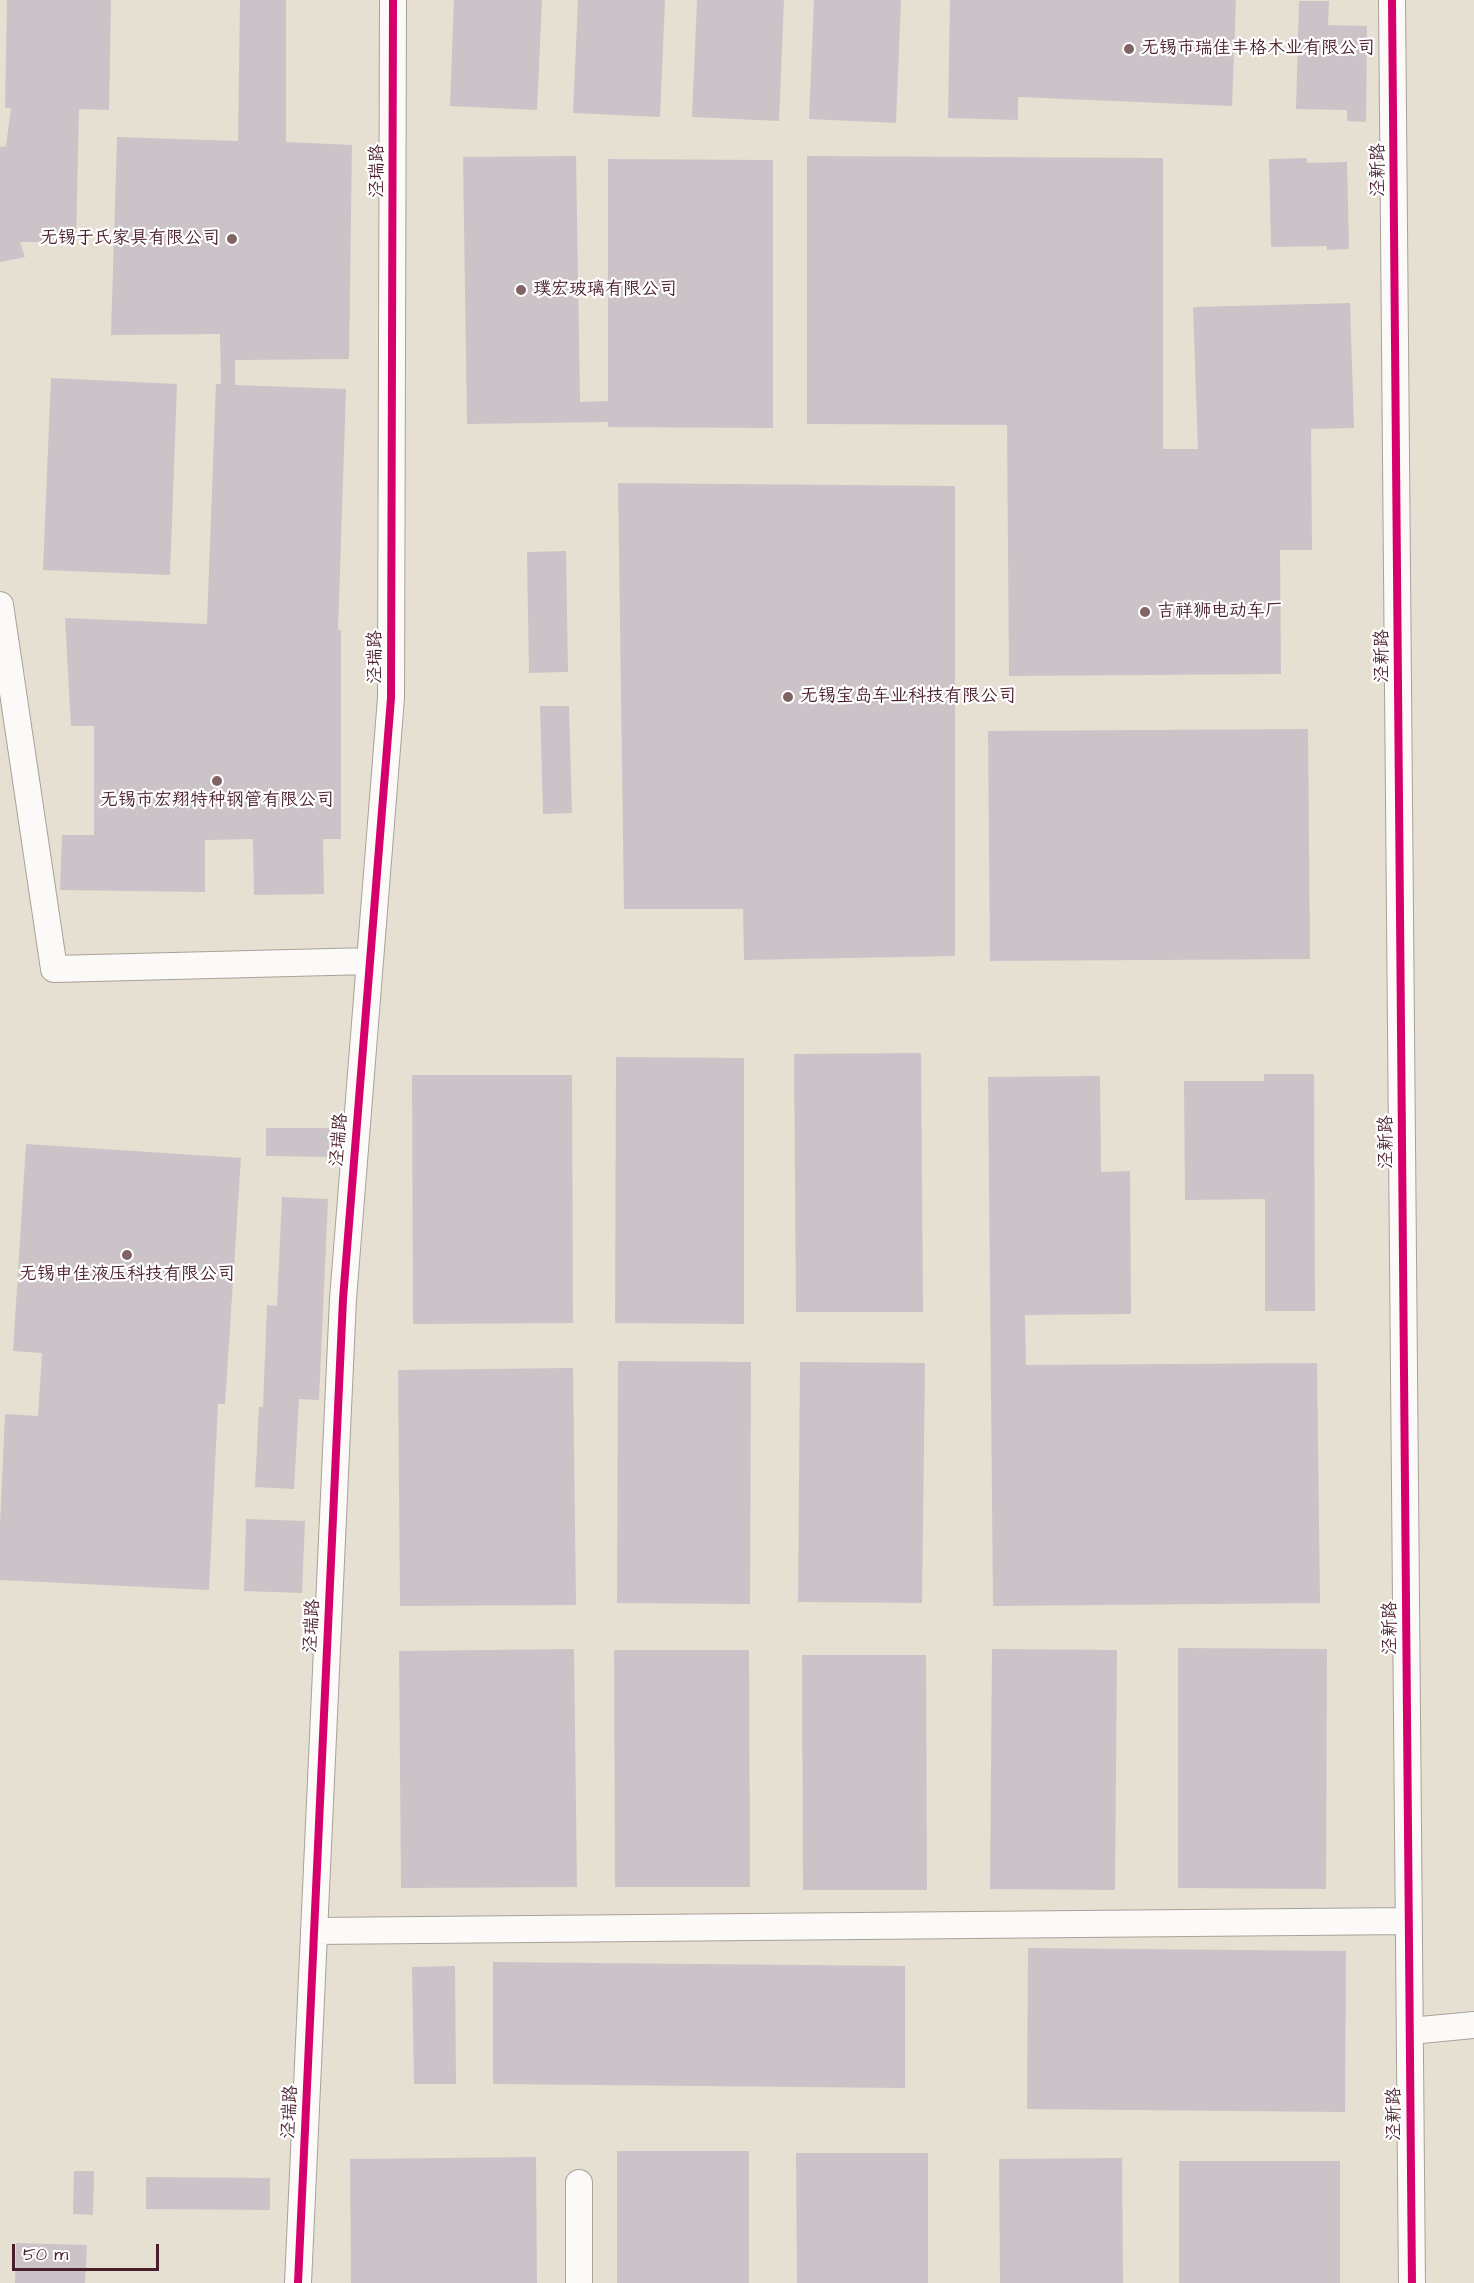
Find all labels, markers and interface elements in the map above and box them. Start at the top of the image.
place label: 无锡市瑞佳丰格木业有限公司 [1141,38,1375,60]
marker: 无锡市瑞佳丰格木业有限公司 [1122,42,1136,56]
street label: 泾新路 [1368,143,1390,197]
street label: 泾瑞路 [367,144,389,198]
place label: 无锡于氏家具有限公司 [40,228,220,250]
marker: 无锡于氏家具有限公司 [225,232,239,246]
place label: 璞宏玻璃有限公司 [533,279,677,301]
marker: 璞宏玻璃有限公司 [514,283,528,297]
place label: 吉祥狮电动车厂 [1157,601,1283,623]
marker: 吉祥狮电动车厂 [1138,605,1152,619]
street label: 泾新路 [1372,629,1394,683]
street label: 泾瑞路 [365,630,387,684]
place label: 无锡宝岛车业科技有限公司 [800,686,1016,708]
marker: 无锡宝岛车业科技有限公司 [781,690,795,704]
marker: 无锡市宏翔特种钢管有限公司 [210,774,224,788]
place label: 无锡市宏翔特种钢管有限公司 [100,790,334,812]
street label: 泾瑞路 [327,1112,353,1168]
street label: 泾新路 [1376,1115,1398,1169]
marker: 无锡申佳液压科技有限公司 [120,1248,134,1262]
place label: 无锡申佳液压科技有限公司 [19,1264,235,1286]
street label: 泾瑞路 [301,1598,325,1654]
street label: 泾新路 [1380,1601,1402,1655]
street label: 泾瑞路 [279,2084,303,2140]
street label: 泾新路 [1384,2087,1406,2141]
scale bar [15,2232,162,2270]
text: 50 m [23,2242,68,2267]

